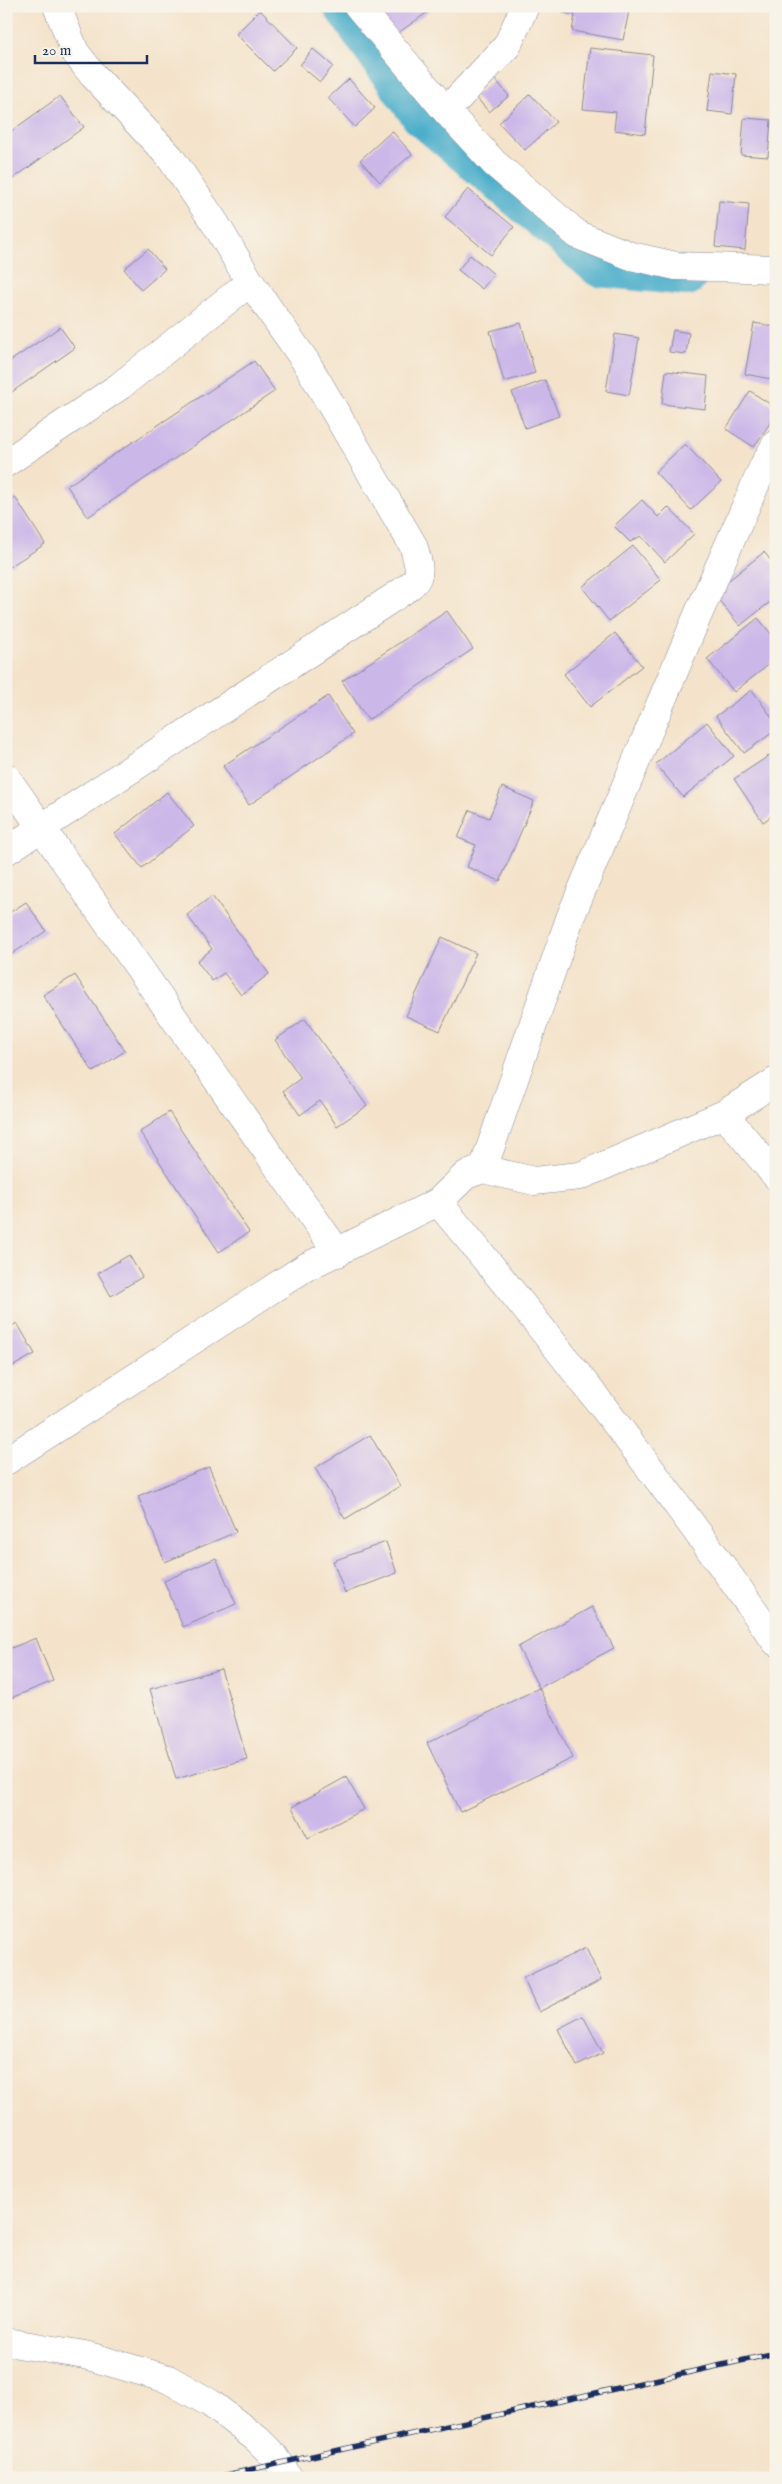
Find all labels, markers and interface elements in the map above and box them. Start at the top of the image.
scale bar [35,32,148,64]
text: 20 m [42,41,72,60]

